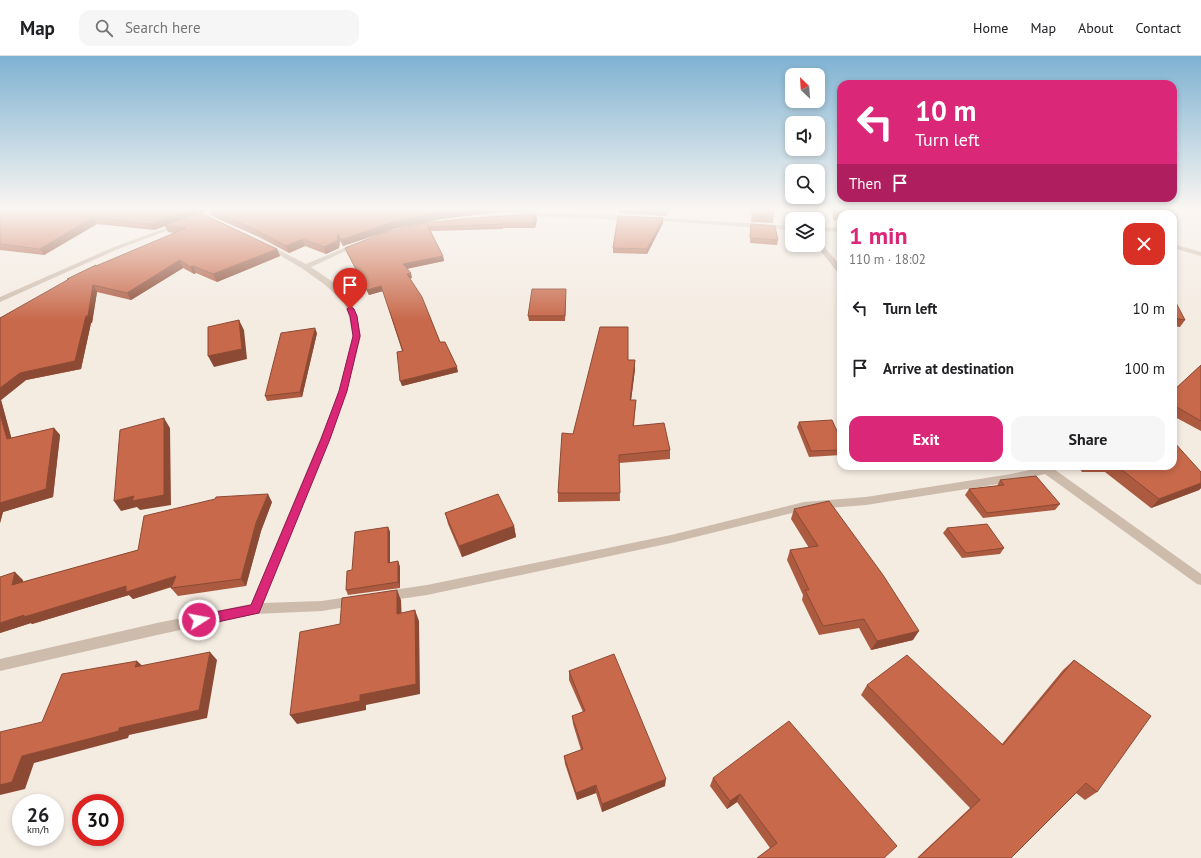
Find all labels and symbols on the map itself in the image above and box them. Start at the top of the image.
north arrow [785,68,825,108]
pin [333,268,367,309]
position arrow [178,599,220,641]
speed limit sign: 30 [72,794,124,846]

